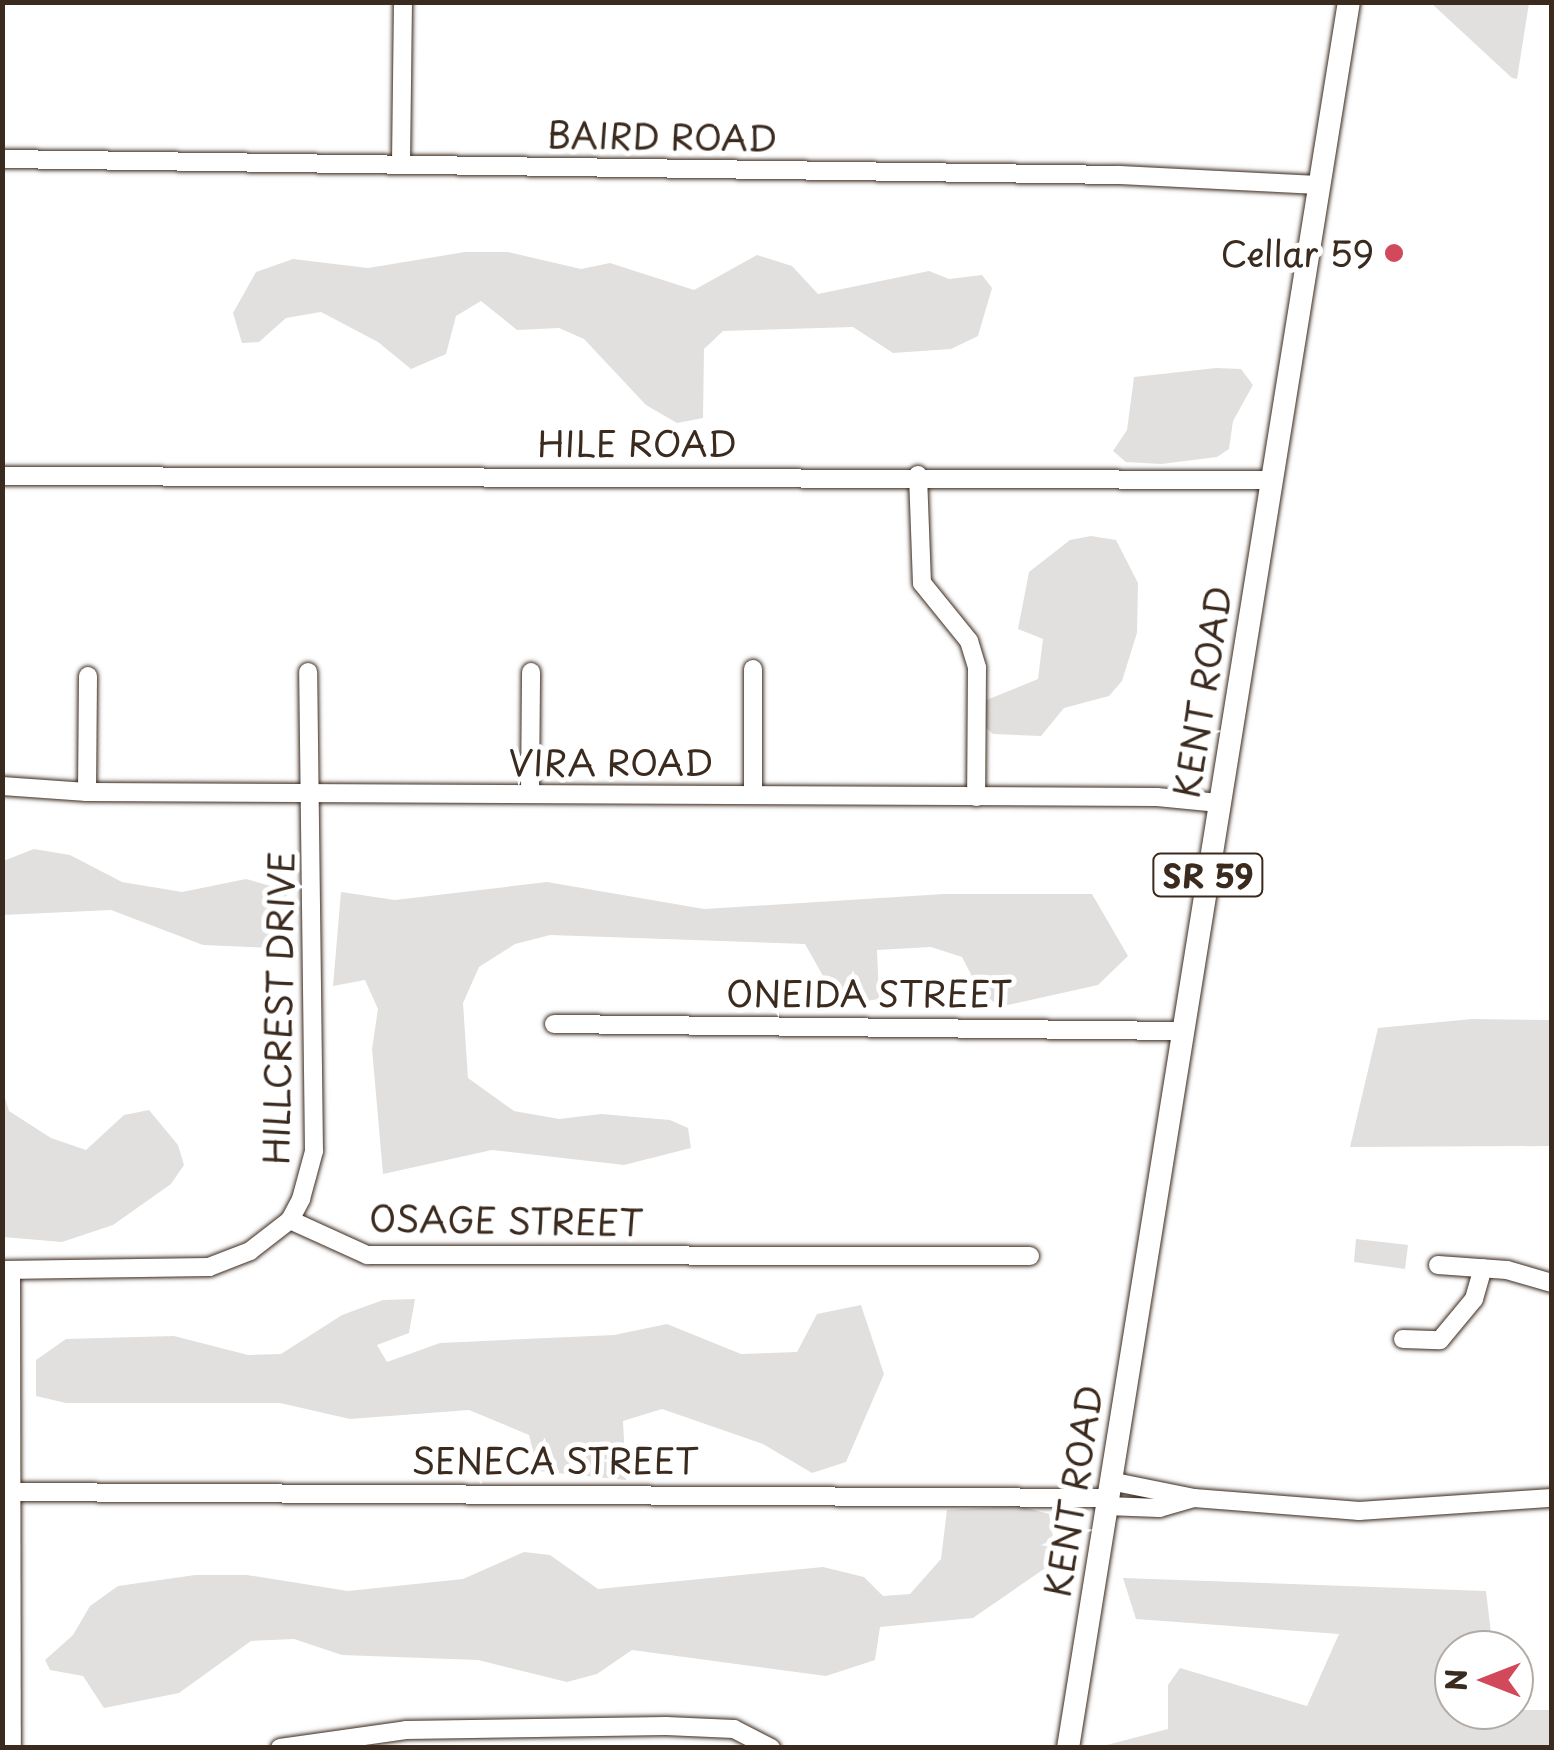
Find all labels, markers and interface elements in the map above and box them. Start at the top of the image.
street label: BAIRD ROAD [546,113,778,159]
place label: Cellar 59 [1219,232,1374,274]
marker: Cellar 59 [1383,242,1405,264]
street label: HILE ROAD [538,422,736,464]
street label: KENT ROAD [1164,582,1240,802]
street label: VIRA ROAD [509,741,713,783]
road number: SR 59 [1150,848,1266,902]
street label: HILLCREST DRIVE [254,852,302,1164]
street label: ONEIDA STREET [724,972,1014,1014]
street label: OSAGE STREET [367,1197,645,1243]
street label: KENT ROAD [1035,1381,1111,1601]
street label: SENECA STREET [407,1439,703,1481]
north arrow [1434,1630,1534,1730]
text: N [1434,1669,1477,1691]

